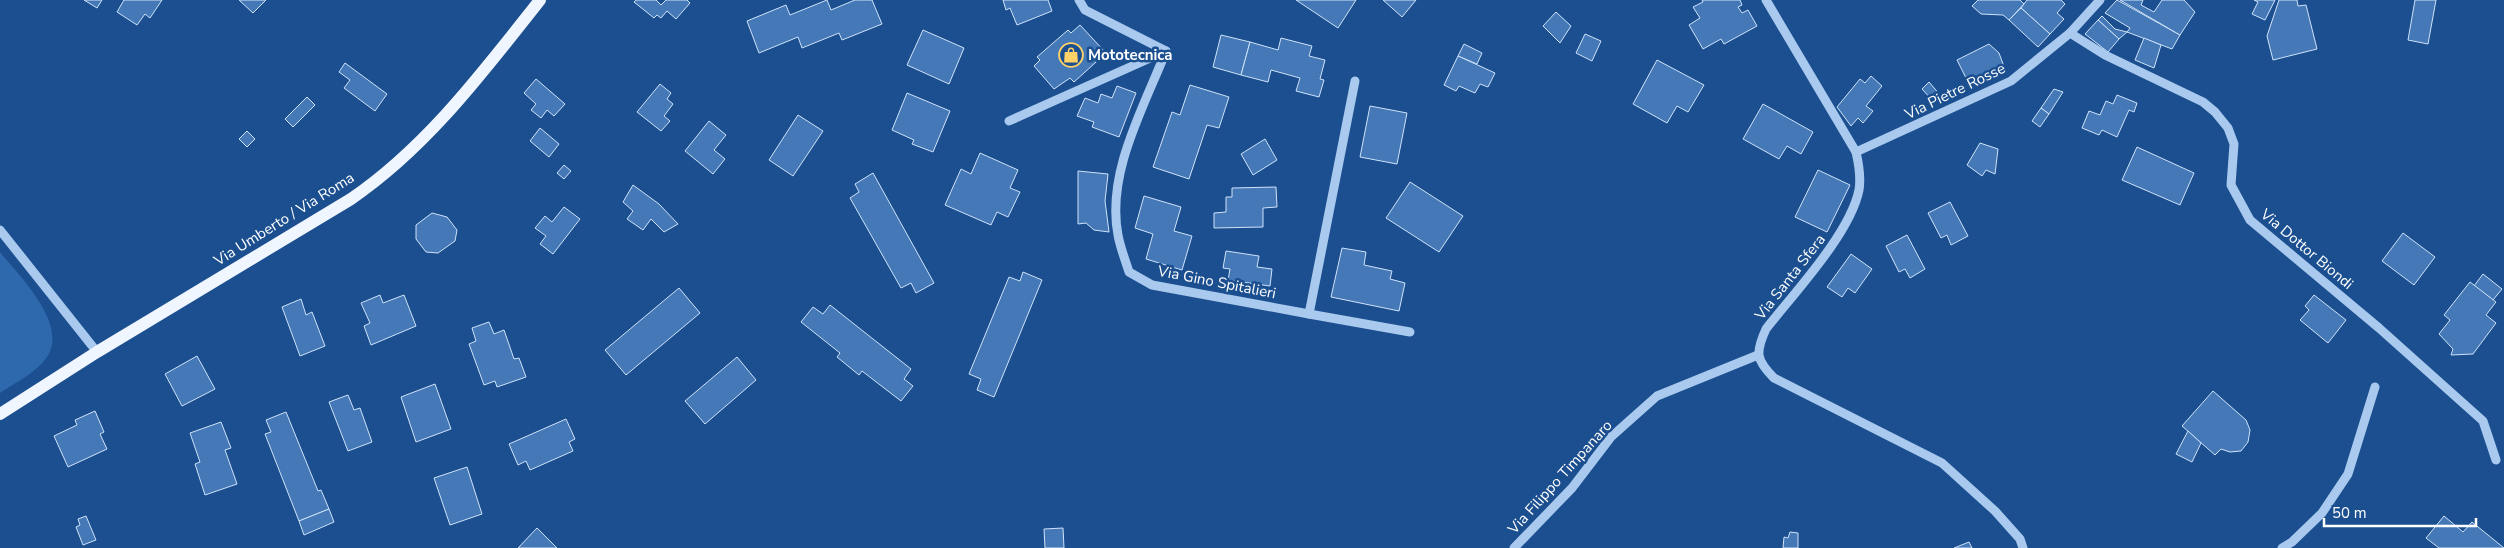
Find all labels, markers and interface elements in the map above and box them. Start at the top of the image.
shop icon: Mototecnica [1058,42,1084,68]
place label: Mototecnica [1088,45,1173,65]
street label: Via Pietre Rosse [1900,58,2009,124]
street label: Via Umberto / Via Roma [209,168,358,271]
street label: Via Dottor Biondi [2256,204,2358,294]
street label: Via Santa Sfera [1750,230,1830,325]
street label: Via Gino Spitalieri [1155,261,1278,303]
street label: Via Filippo Timpanaro [1503,416,1617,539]
scale bar [2324,496,2476,528]
text: 50 m [2332,503,2367,523]

